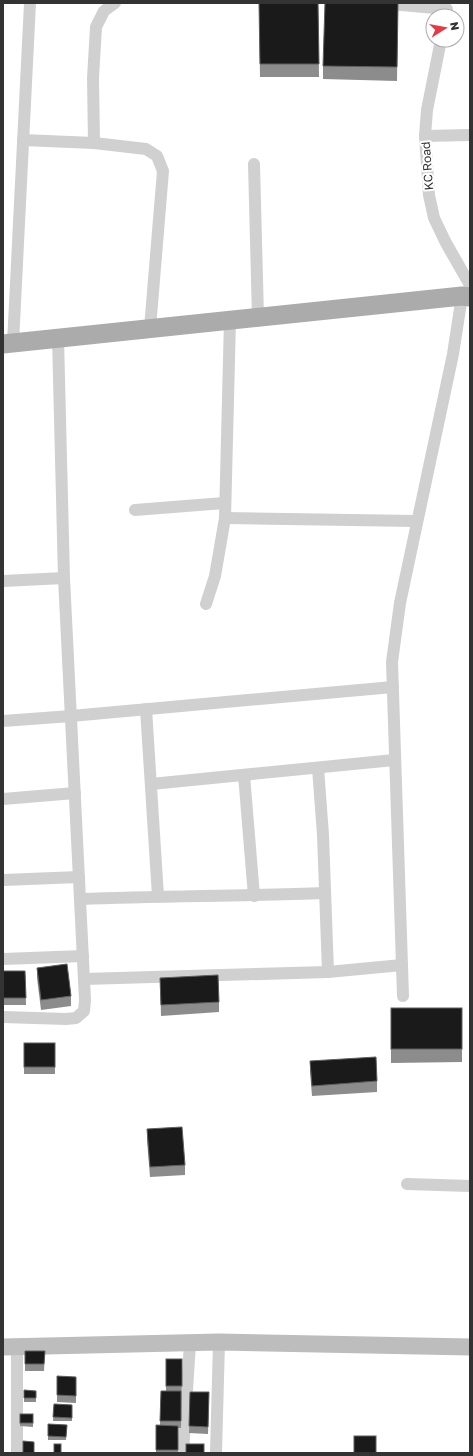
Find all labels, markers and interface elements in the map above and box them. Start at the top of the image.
north arrow [425,8,465,48]
text: N [448,21,462,31]
street label: KC Road [418,141,436,191]

